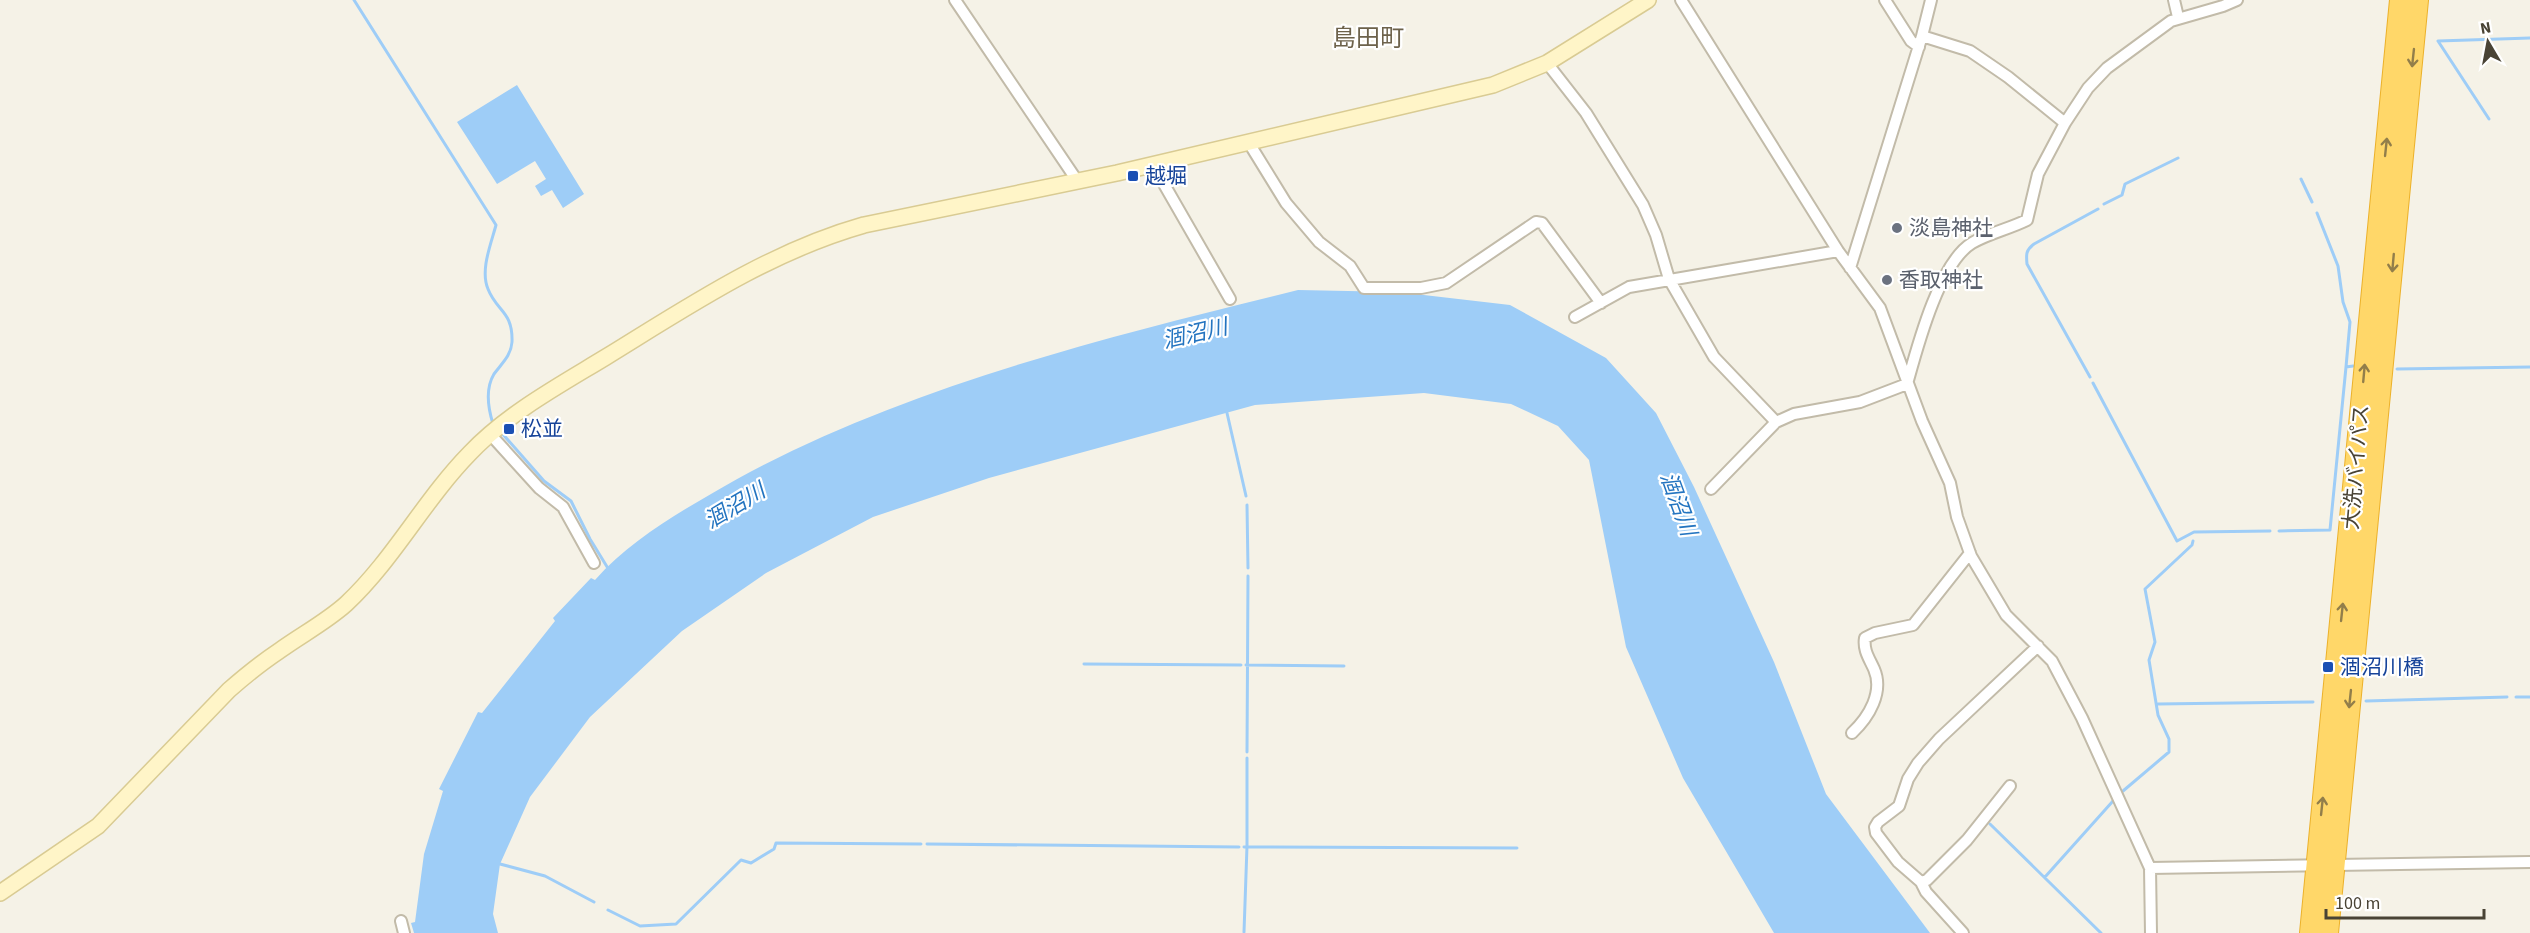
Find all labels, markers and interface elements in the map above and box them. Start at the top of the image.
north arrow [2458,12,2518,72]
text: N [2478,16,2493,40]
district label: 島田町 [1332,21,1404,56]
one-way arrow [2407,48,2418,68]
one-way arrow [2381,138,2392,158]
place label: 越堀 [1145,161,1187,191]
marker: 越堀 [1126,169,1140,183]
place label: 淡島神社 [1909,213,1993,243]
marker: 淡島神社 [1890,221,1904,235]
one-way arrow [2387,253,2398,273]
place label: 香取神社 [1899,265,1983,295]
marker: 香取神社 [1880,273,1894,287]
water label: 涸沼川 [1159,311,1233,357]
one-way arrow [2359,364,2370,384]
street label: 大洗バイパス [2336,403,2376,531]
place label: 松並 [521,414,563,444]
marker: 松並 [502,422,516,436]
water label: 涸沼川 [1652,468,1705,542]
water label: 涸沼川 [698,474,773,537]
one-way arrow [2337,603,2348,623]
place label: 涸沼川橋 [2340,652,2424,682]
marker: 涸沼川橋 [2321,660,2335,674]
one-way arrow [2344,689,2355,708]
one-way arrow [2317,797,2328,817]
scale bar [2326,882,2484,920]
text: 100 m [2335,891,2380,916]

